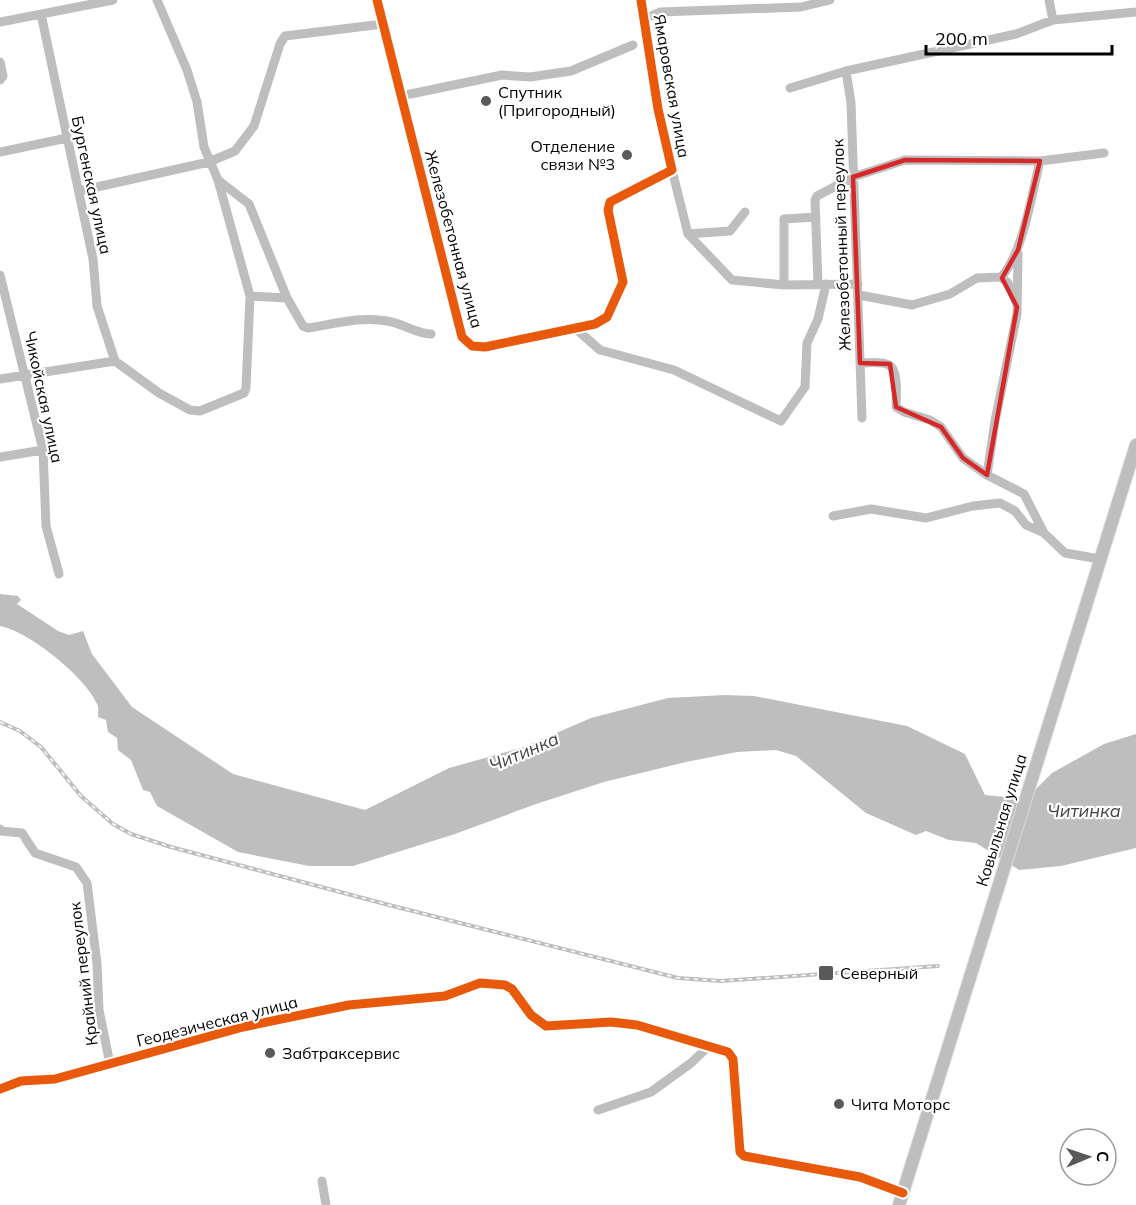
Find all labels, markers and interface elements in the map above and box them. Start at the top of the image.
street label: Ямаровская улица [650,13,694,159]
scale bar [926,18,1112,56]
text: 200 m [935,27,988,50]
place label: Спутник (Пригородный) [498,82,616,120]
marker: Спутник (Пригородный) [479,94,493,108]
street label: Бургенская улица [68,114,116,256]
place label: Отделение связи №3 [531,136,615,174]
street label: Железобетонный переулок [827,138,855,351]
street label: Железобетонная улица [421,148,487,330]
marker: Отделение связи №3 [620,148,634,162]
street label: Чикойская улица [20,329,68,465]
water label: Читинка [485,727,562,776]
street label: Ковыльная улица [971,751,1031,889]
water label: Читинка [1047,799,1121,822]
street label: Крайний переулок [64,901,102,1047]
place label: Северный [840,963,918,983]
marker: Северный [817,964,835,982]
street label: Геодезическая улица [134,991,300,1051]
place label: Забтраксервис [282,1043,400,1063]
marker: Забтраксервис [263,1046,277,1060]
place label: Чита Моторс [851,1094,950,1114]
marker: Чита Моторс [832,1097,846,1111]
north arrow [1058,1127,1118,1187]
text: С [1093,1151,1113,1162]

